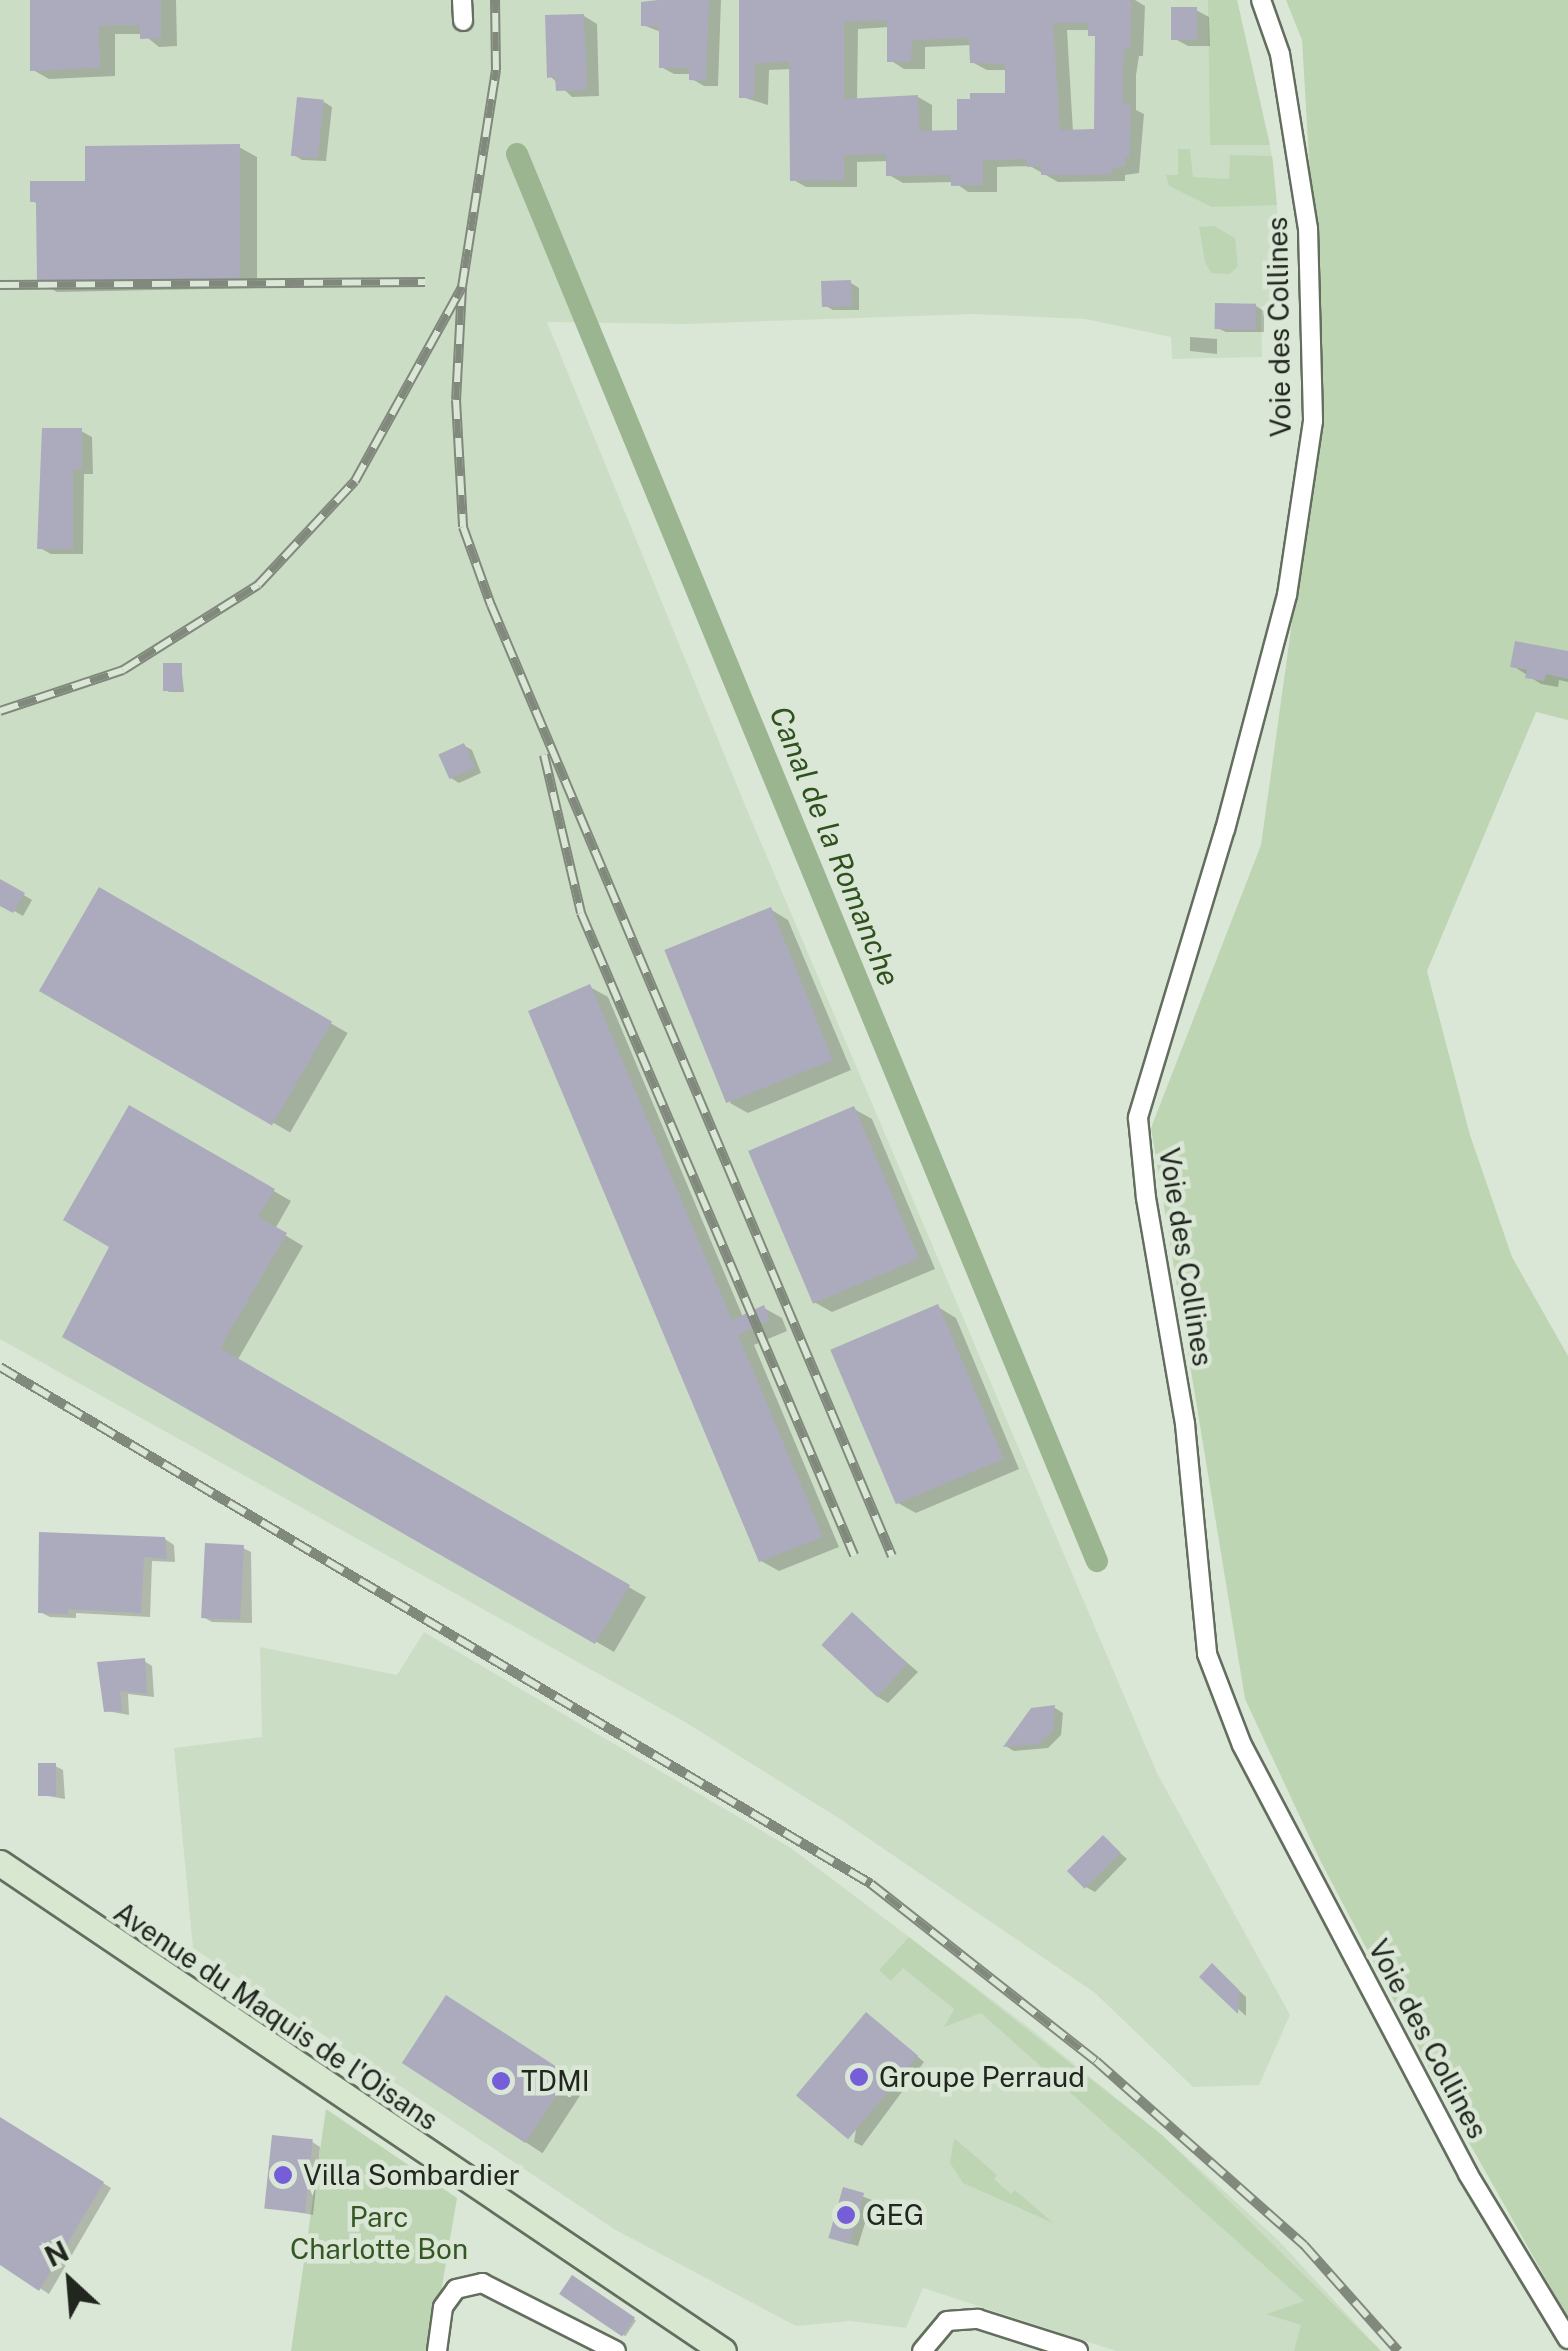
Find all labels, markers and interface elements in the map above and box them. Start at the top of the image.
street label: Voie des Collines [1260,216,1298,438]
water label: Canal de la Romanche [762,701,908,991]
street label: Voie des Collines [1152,1145,1220,1369]
street label: Avenue du Maquis de l'Oisans [107,1895,445,2137]
street label: Voie des Collines [1361,1933,1495,2145]
place label: Groupe Perraud [879,2060,1085,2094]
place label: TDMI [521,2064,590,2098]
marker: Groupe Perraud [848,2066,870,2088]
marker: TDMI [490,2070,512,2092]
place label: Villa Sombardier [303,2158,520,2192]
marker: Villa Sombardier [272,2164,294,2186]
place label: GEG [866,2198,924,2232]
park label: Parc Charlotte Bon [290,2200,468,2266]
marker: GEG [835,2204,857,2226]
north arrow [20,2231,120,2331]
text: N [40,2234,74,2273]

